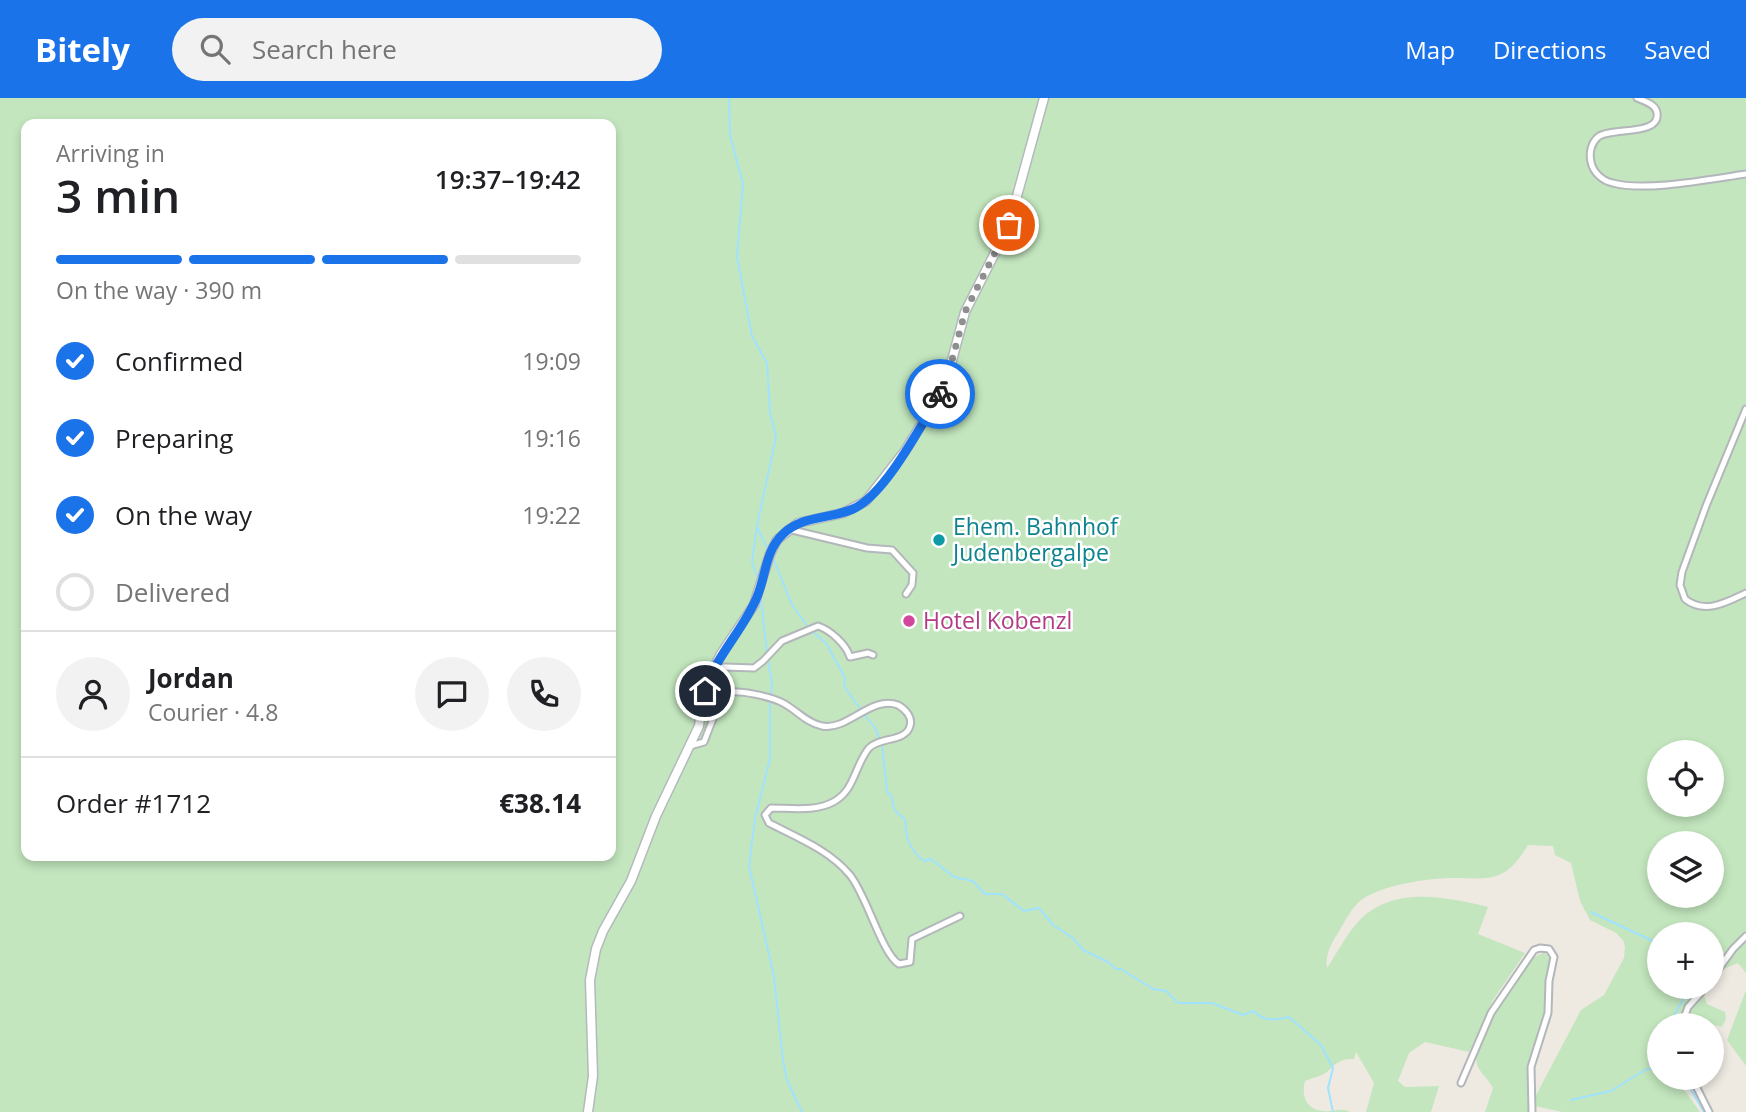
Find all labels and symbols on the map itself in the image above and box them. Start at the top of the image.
pin [979,195,1039,255]
courier [905,359,975,429]
place label: Ehem. Bahnhof Judenbergalpe [951,510,1119,568]
marker: Ehem. Bahnhof Judenbergalpe [931,532,947,548]
place label: Hotel Kobenzl [923,604,1072,636]
marker: Hotel Kobenzl [901,613,917,629]
pin [675,661,735,721]

